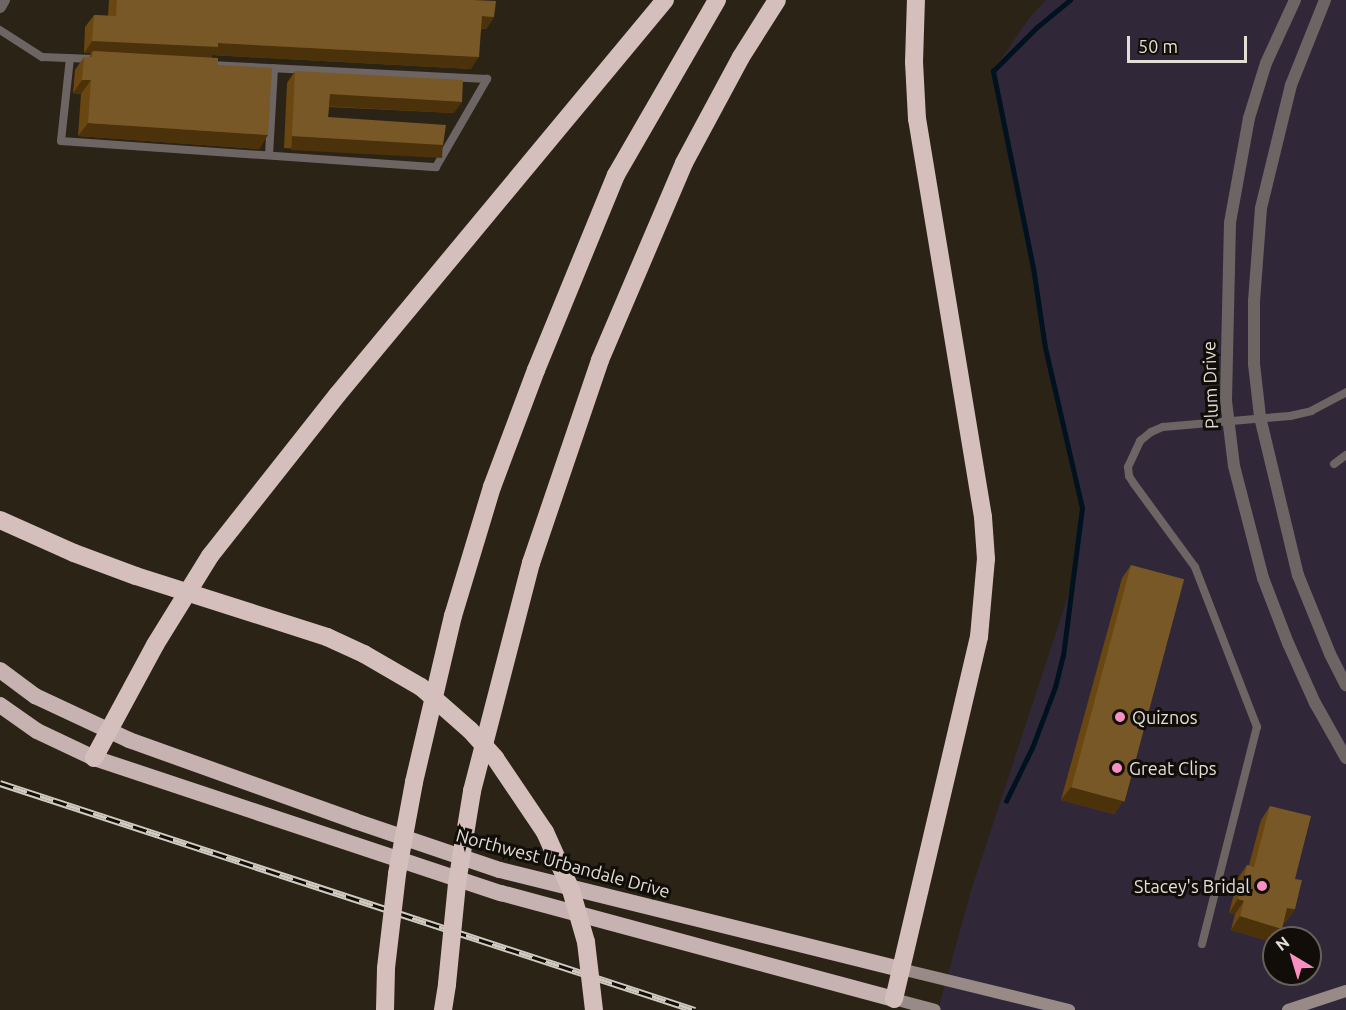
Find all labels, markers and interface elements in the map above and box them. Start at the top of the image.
scale bar [1130,24,1250,62]
text: 50 m [1138,36,1178,56]
street label: Plum Drive [1198,341,1222,429]
place label: Quiznos [1132,706,1198,728]
marker: Quiznos [1113,710,1127,724]
place label: Great Clips [1129,757,1217,779]
marker: Great Clips [1110,761,1124,775]
street label: Northwest Urbandale Drive [454,824,672,902]
place label: Stacey's Bridal [1134,875,1250,897]
marker: Stacey's Bridal [1255,879,1269,893]
north arrow [1262,926,1322,986]
text: N [1272,933,1292,954]

